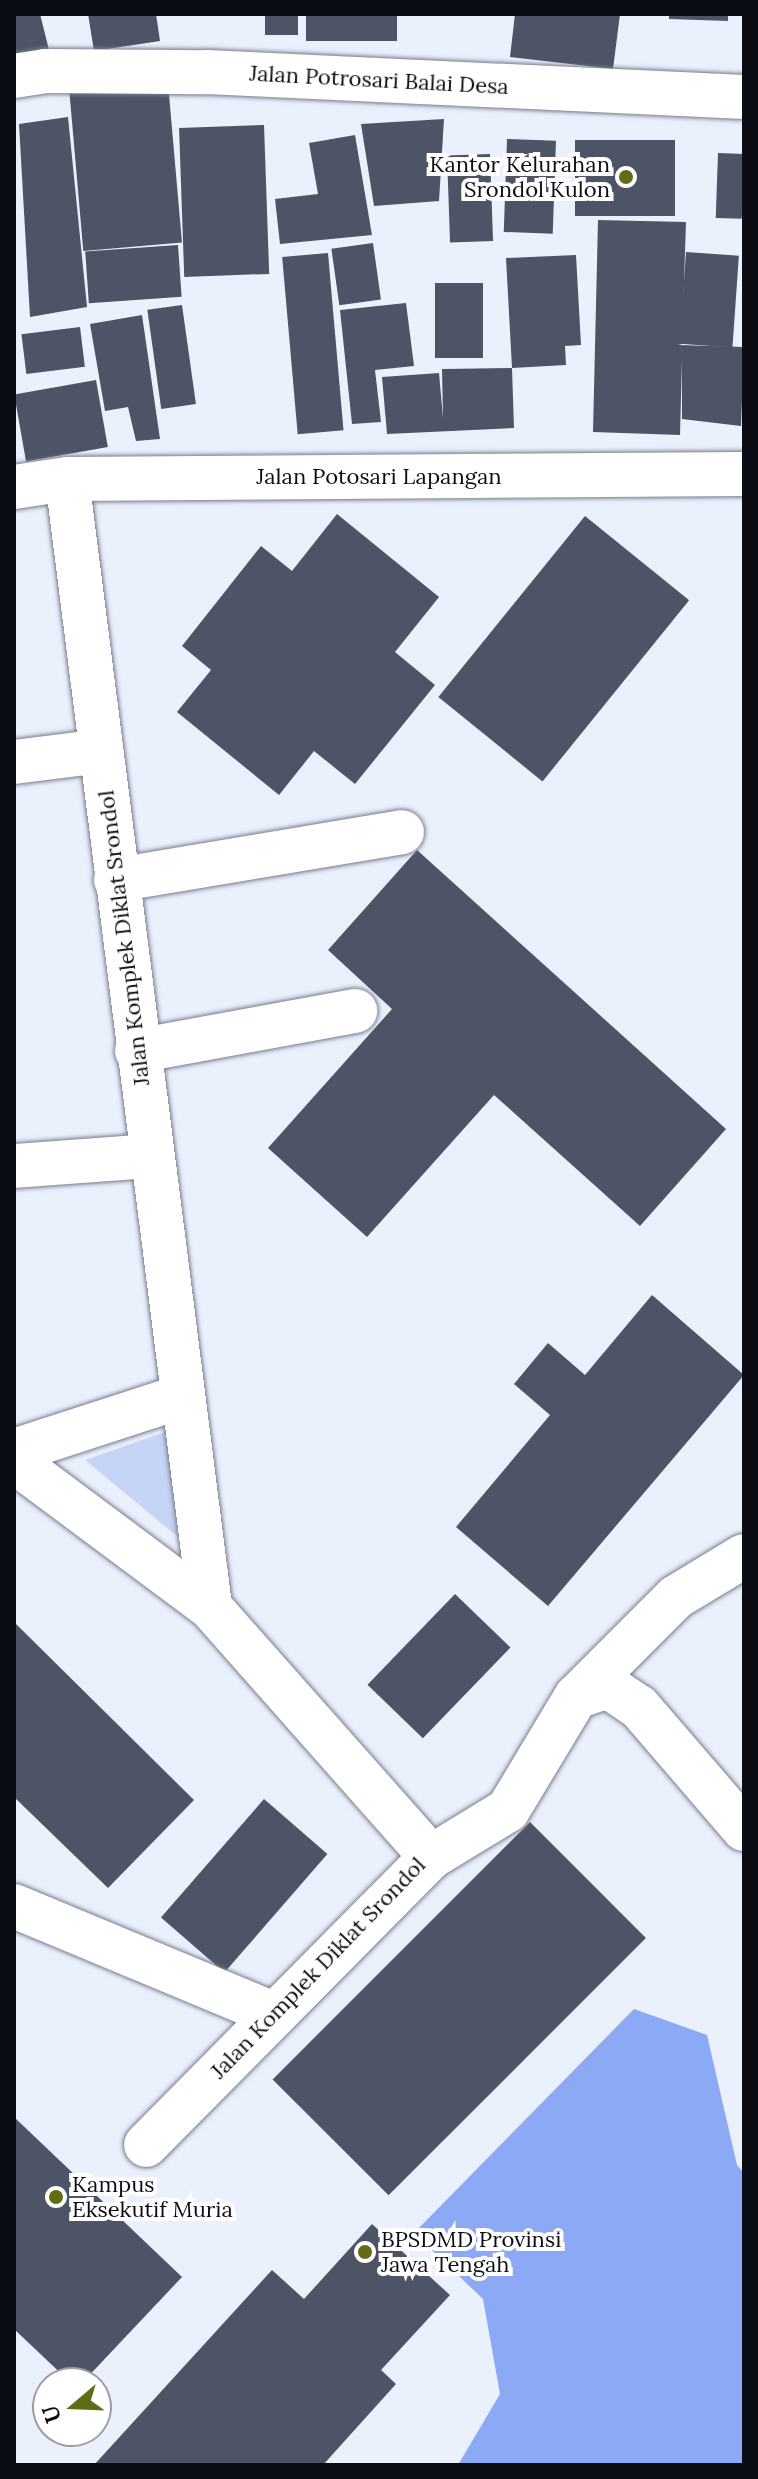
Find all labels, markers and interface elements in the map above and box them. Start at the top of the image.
street label: Jalan Potrosari Balai Desa [249,60,509,100]
place label: Kantor Kelurahan Srondol Kulon [429,151,610,202]
marker: Kantor Kelurahan Srondol Kulon [617,168,635,186]
street label: Jalan Potosari Lapangan [256,464,502,490]
street label: Jalan Komplek Diklat Srondol [93,789,155,1087]
street label: Jalan Komplek Diklat Srondol [205,1852,431,2084]
place label: Kampus Eksekutif Muria [72,2171,233,2222]
marker: Kampus Eksekutif Muria [47,2188,65,2206]
place label: BPSDMD Provinsi Jawa Tengah [381,2226,561,2278]
marker: BPSDMD Provinsi Jawa Tengah [356,2243,374,2261]
north arrow [32,2367,112,2447]
text: U [35,2402,67,2427]

